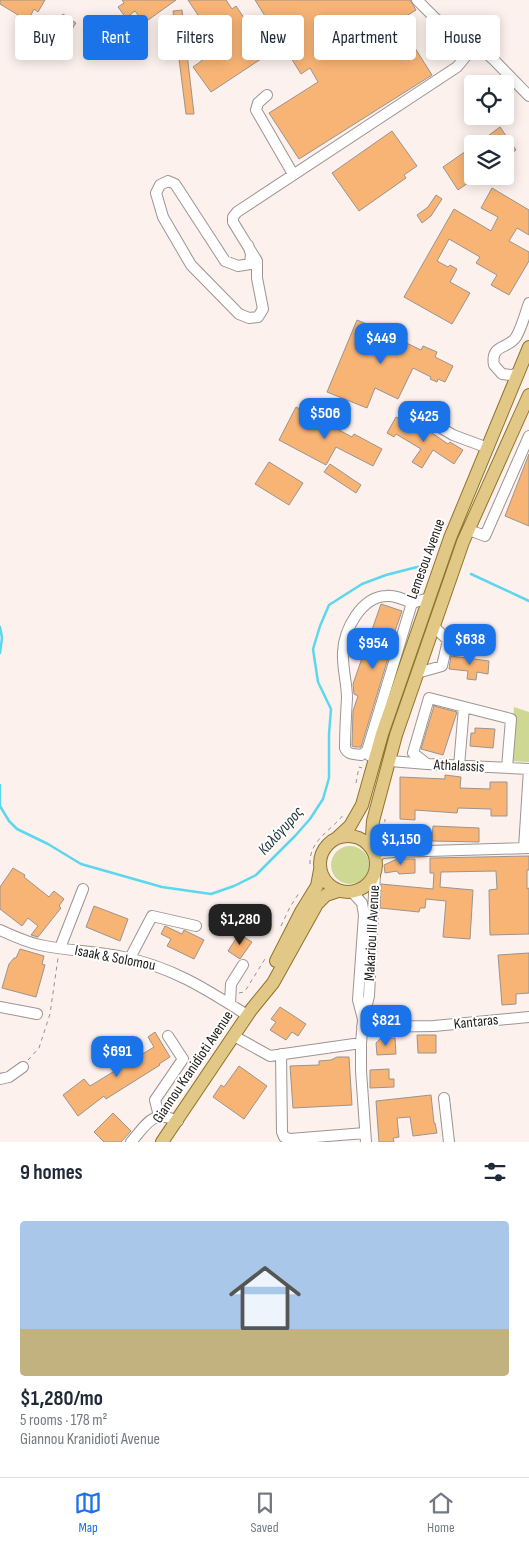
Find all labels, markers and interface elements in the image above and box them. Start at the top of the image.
chip: Buy [15,15,73,60]
chip: Rent [83,15,148,60]
chip: Filters [158,15,232,60]
chip: New [242,15,304,60]
chip: Apartment [314,15,416,60]
chip: House [426,15,500,60]
map controls [464,75,514,185]
button: locate [464,75,514,125]
button: layers [464,135,514,185]
pin: $449 [351,322,411,365]
text: $449 [366,329,396,348]
pin: $506 [295,398,355,440]
pin: $425 [394,400,454,443]
text: $506 [310,404,340,423]
text: $425 [409,407,439,426]
street label: Lemesou Avenue [403,516,449,602]
pin: $638 [440,624,500,666]
pin: $954 [343,628,403,670]
text: $638 [455,630,485,649]
text: $954 [358,634,388,653]
street label: Athalassis [432,755,485,777]
water label: Καλόγυρος [254,802,308,859]
pin: $1,150 [360,824,442,866]
text: $1,150 [381,830,421,849]
street label: Makariou III Avenue [360,884,384,982]
pin: $1,280 [199,904,281,946]
text: $1,280 [220,910,260,929]
street label: Isaak & Solomou [73,941,157,975]
pin: $821 [356,1004,416,1047]
street label: Giannou Kranidioti Avenue [148,1007,238,1127]
street label: Kantaras [453,1010,499,1034]
text: $821 [371,1011,401,1030]
pin: $691 [87,1036,147,1078]
text: $691 [102,1042,132,1061]
icon: filters [481,1158,509,1186]
text: 9 homes [20,1160,83,1185]
icon: home [220,1253,310,1343]
text: $1,280/mo [20,1386,103,1411]
text: 5 rooms · 178 m² [20,1411,108,1430]
text: Giannou Kranidioti Avenue [20,1430,160,1449]
tab: Map [74,1489,102,1536]
tab: Saved [250,1489,279,1536]
tab: Home [427,1489,455,1536]

